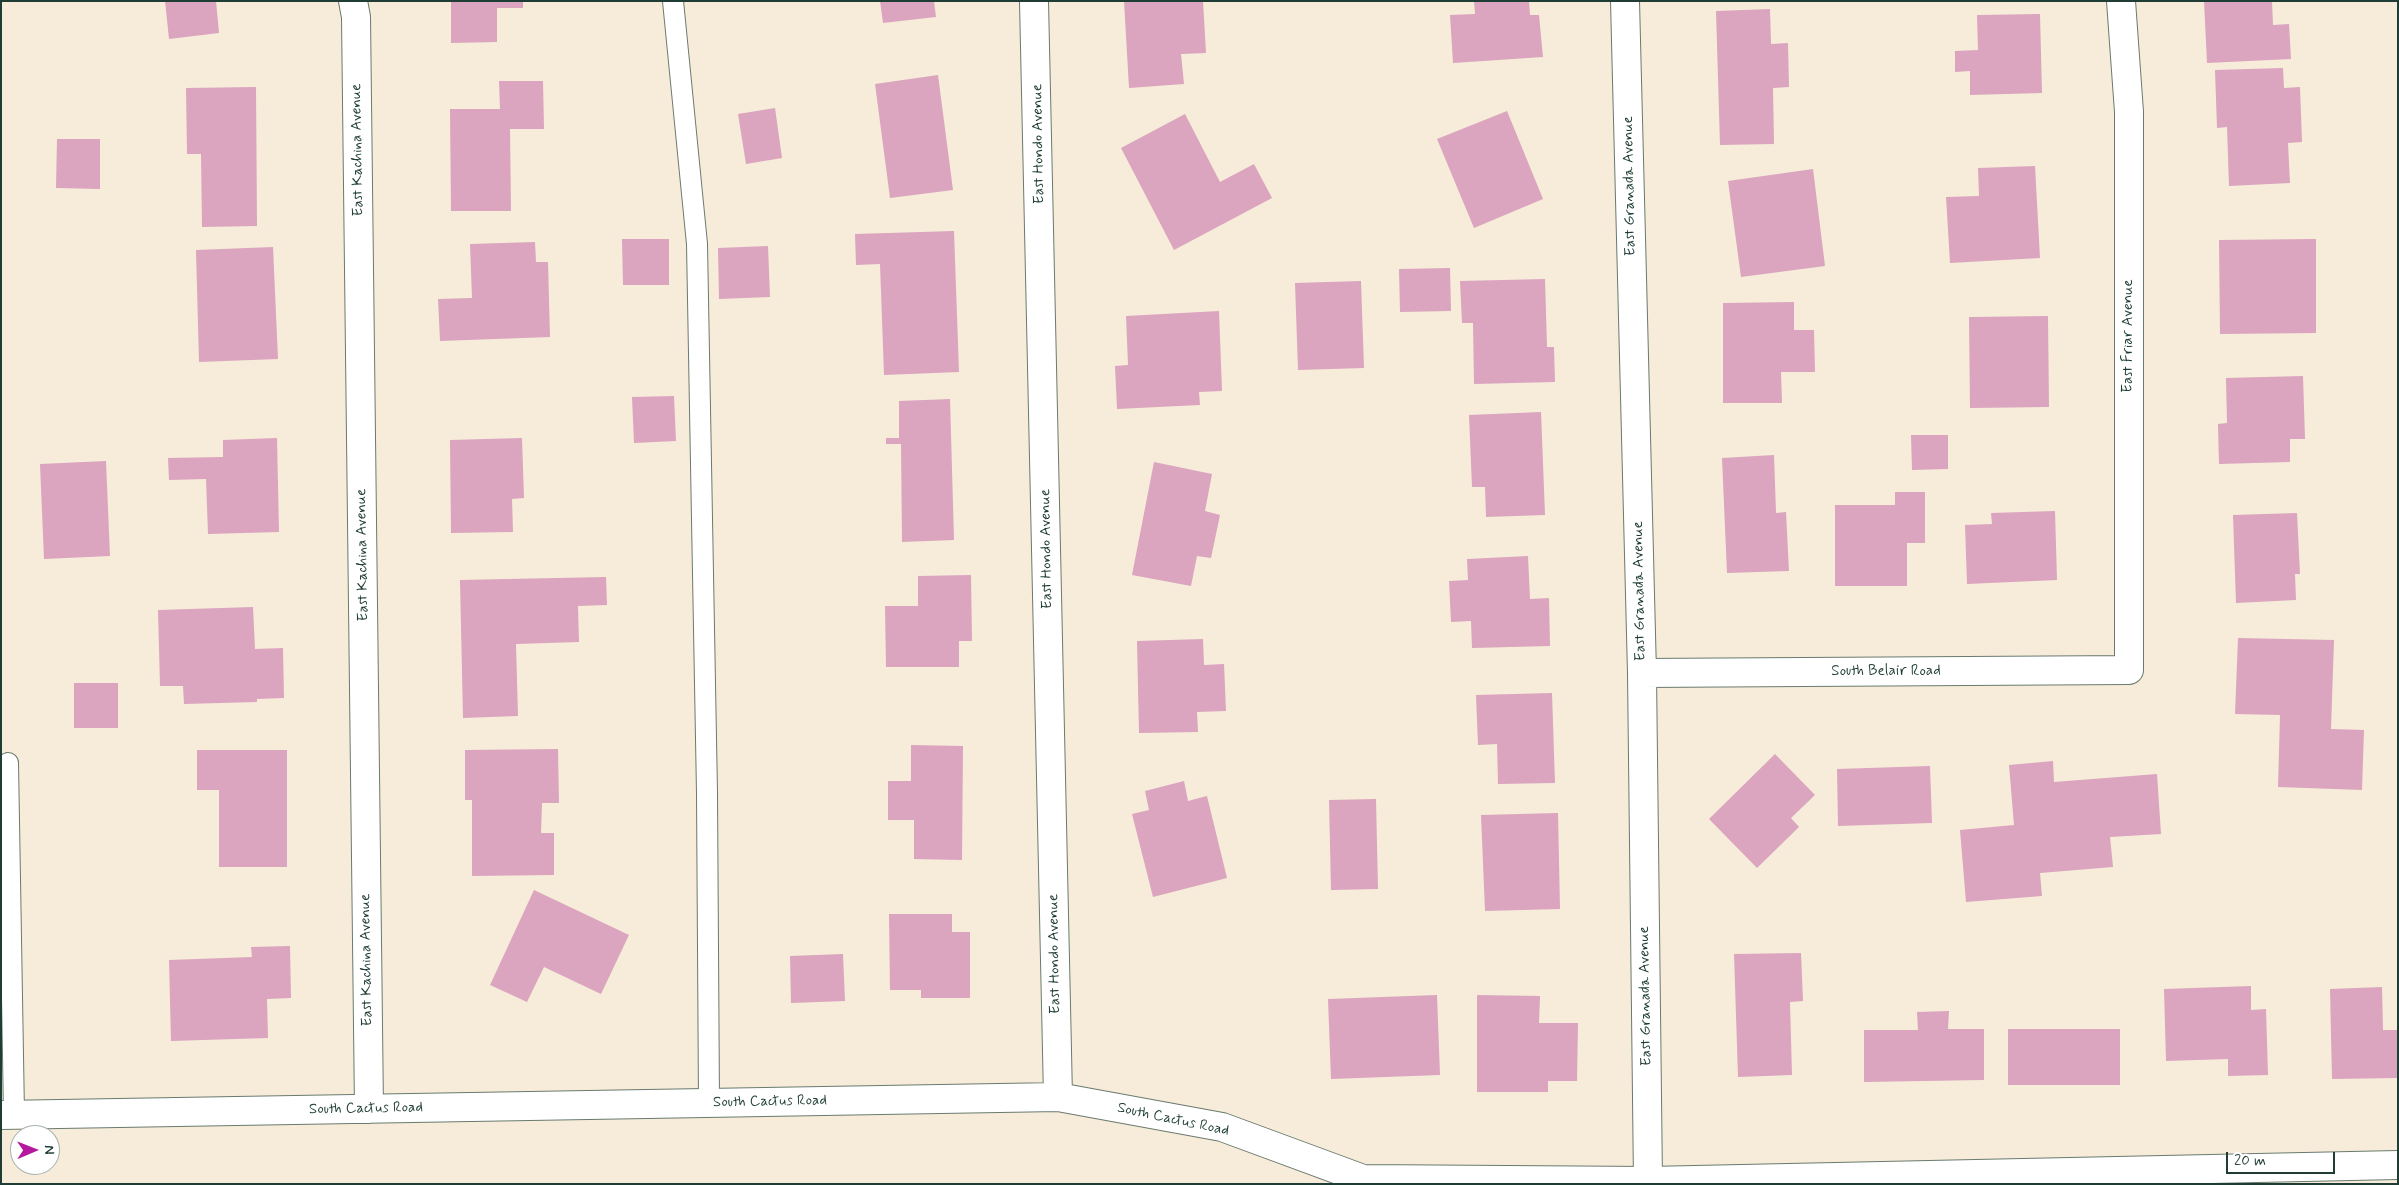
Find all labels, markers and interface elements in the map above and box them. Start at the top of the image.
street label: East Kachina Avenue [348,83,368,217]
street label: East Hondo Avenue [1029,84,1049,204]
street label: East Granada Avenue [1620,116,1640,256]
street label: East Friar Avenue [2120,279,2138,393]
street label: East Kachina Avenue [353,488,373,622]
street label: East Hondo Avenue [1037,489,1057,609]
street label: East Granada Avenue [1630,521,1650,661]
street label: South Belair Road [1831,663,1941,681]
street label: East Kachina Avenue [357,893,377,1027]
street label: East Hondo Avenue [1045,894,1065,1014]
street label: East Granada Avenue [1636,926,1656,1066]
street label: South Cactus Road [713,1092,827,1112]
street label: South Cactus Road [309,1099,423,1119]
street label: South Cactus Road [1115,1099,1231,1141]
north arrow [10,1125,60,1175]
scale bar [2229,1142,2338,1174]
text: N [40,1145,58,1155]
text: 20 m [2234,1151,2266,1171]

